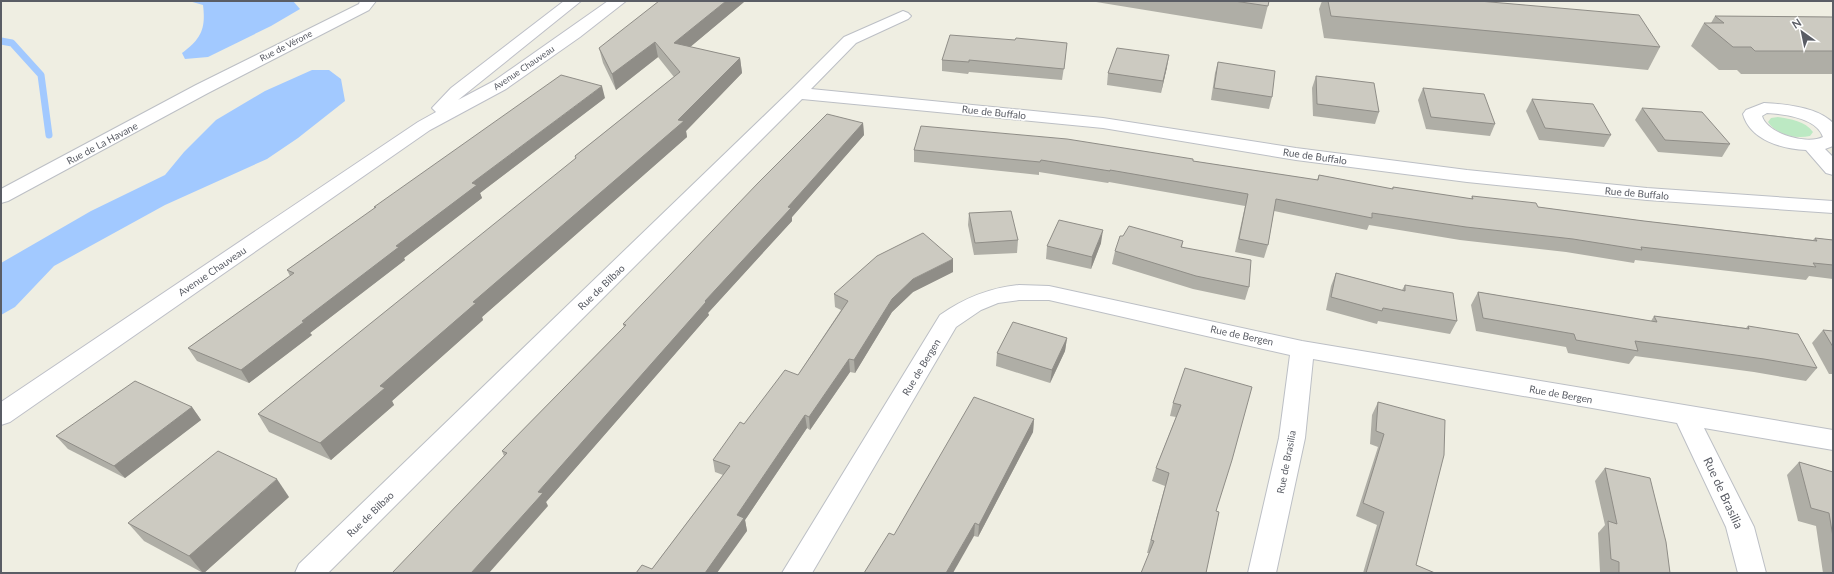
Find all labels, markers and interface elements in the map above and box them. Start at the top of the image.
north arrow [1782,12,1822,52]
text: N [1789,15,1803,31]
street label: Rue de Vérone [258,28,314,63]
street label: Avenue Chauveau [491,43,556,92]
street label: Rue de Buffalo [961,103,1027,121]
street label: Rue de La Havane [64,119,140,167]
street label: Rue de Buffalo [1282,146,1348,166]
street label: Rue de Buffalo [1604,184,1670,202]
street label: Avenue Chauveau [176,244,248,298]
street label: Rue de Bilbao [575,262,627,312]
street label: Rue de Bergen [1209,322,1275,348]
street label: Rue de Bergen [899,336,943,398]
street label: Rue de Bergen [1528,383,1594,405]
street label: Rue de Brasilia [1274,429,1298,495]
street label: Rue de Brasilia [1700,455,1747,531]
street label: Rue de Bilbao [344,489,396,539]

